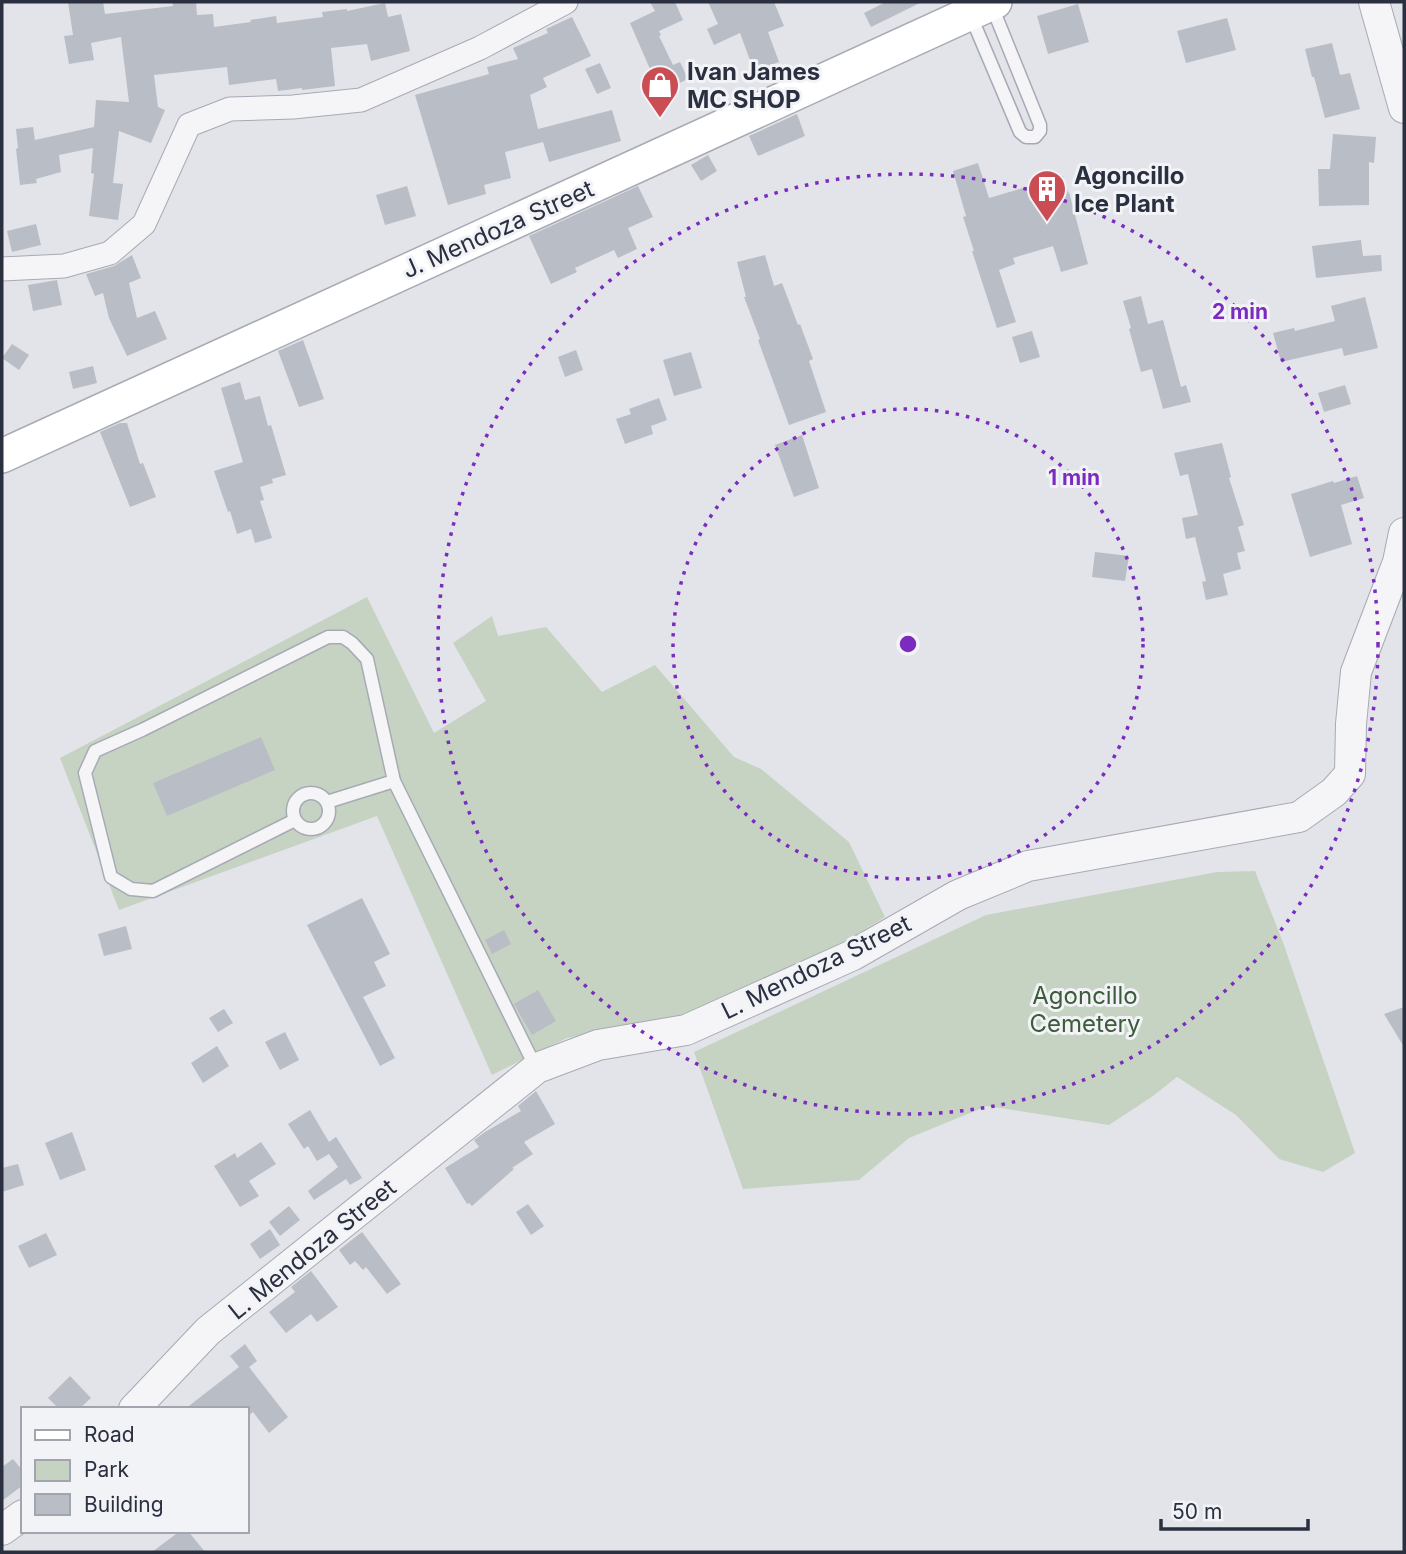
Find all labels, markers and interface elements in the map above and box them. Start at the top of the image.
place label: Ivan James MC SHOP [687,57,820,114]
shop icon: Ivan James MC SHOP [639,64,681,119]
place label: Agoncillo Ice Plant [1074,161,1185,218]
building icon: Agoncillo Ice Plant [1026,168,1068,223]
street label: J. Mendoza Street [398,174,598,284]
text: 2 min [1212,299,1268,324]
text: 1 min [1048,465,1100,490]
centre of rings [896,632,920,656]
street label: L. Mendoza Street [717,909,916,1025]
park label: Agoncillo Cemetery [1029,981,1141,1038]
street label: L. Mendoza Street [222,1172,402,1325]
legend [21,1407,248,1533]
text: Road [84,1422,135,1447]
text: Park [84,1457,129,1482]
scale bar [1161,1488,1308,1532]
text: Building [84,1492,164,1517]
text: 50 m [1172,1499,1222,1524]

